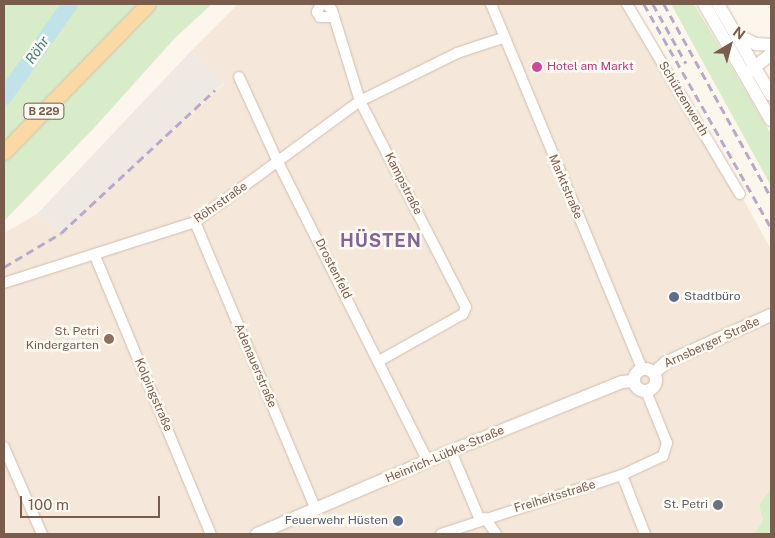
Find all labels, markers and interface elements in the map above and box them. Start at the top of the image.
north arrow [705,20,755,70]
text: N [730,23,748,43]
water label: Röhr [22,33,52,67]
street label: Schützenwerth [655,59,711,139]
place label: Hotel am Markt [547,60,634,74]
marker: Hotel am Markt [531,61,543,73]
road number: B 229 [23,102,65,120]
street label: Kampstraße [381,151,425,217]
street label: Marktstraße [545,153,585,221]
street label: Röhrstraße [192,179,250,227]
district label: HÜSTEN [339,230,423,252]
street label: Drostenfeld [312,237,354,301]
place label: Stadtbüro [684,290,740,304]
marker: Stadtbüro [668,291,680,303]
street label: Arnsberger Straße [662,315,762,371]
street label: Adenauerstraße [231,322,279,410]
place label: St. Petri Kindergarten [26,325,99,353]
marker: St. Petri Kindergarten [103,333,115,345]
street label: Kolpingstraße [131,356,175,434]
street label: Heinrich-Lübke-Straße [383,423,507,487]
street label: Freiheitsstraße [512,478,598,516]
scale bar [22,486,162,518]
text: 100 m [28,496,69,513]
place label: St. Petri [664,498,708,512]
marker: St. Petri [712,499,724,511]
place label: Feuerwehr Hüsten [285,514,388,528]
marker: Feuerwehr Hüsten [392,515,404,527]

